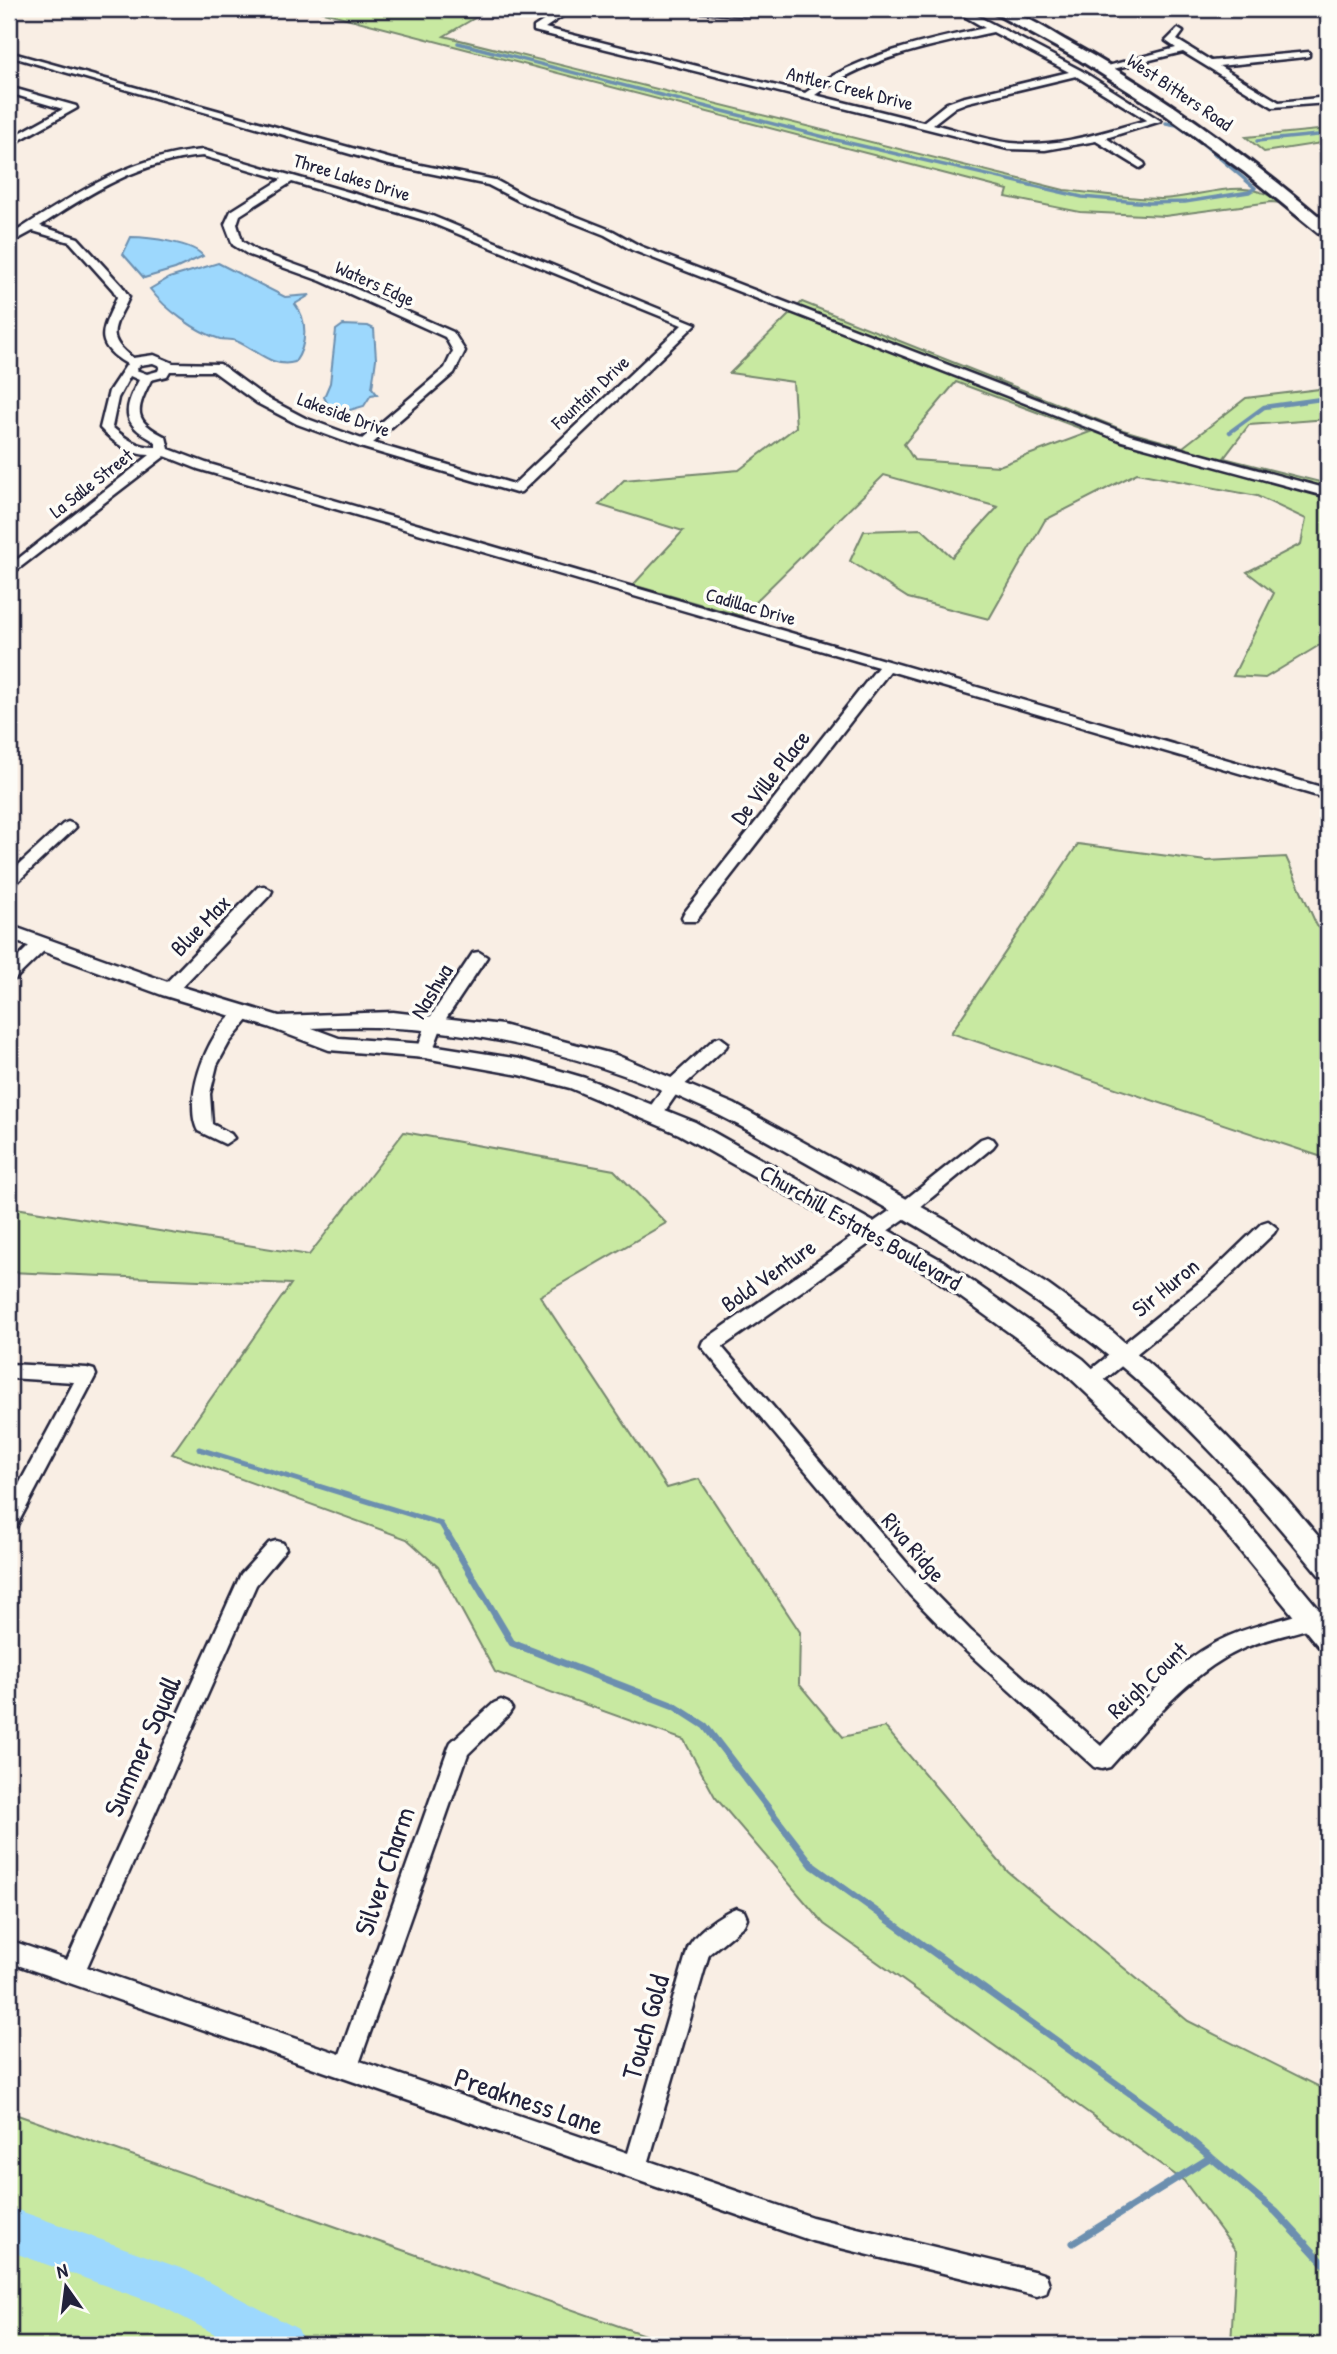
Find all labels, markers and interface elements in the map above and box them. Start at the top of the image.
street label: West Bitters Road [1122,47,1238,137]
street label: Antler Creek Drive [784,60,916,116]
street label: Three Lakes Drive [290,147,414,207]
street label: Waters Edge [331,254,419,312]
street label: Fountain Drive [545,349,635,436]
street label: Lakeside Drive [294,385,394,443]
street label: La Salle Street [44,442,139,524]
street label: Cadillac Drive [703,581,800,631]
street label: De Ville Place [723,723,817,831]
street label: Blue Max [163,887,237,963]
street label: Nashwa [402,958,460,1024]
street label: Churchill Estates Boulevard [755,1157,967,1297]
street label: Bold Venture [715,1231,821,1319]
street label: Sir Huron [1125,1250,1205,1324]
street label: Riva Ridge [875,1505,953,1589]
street label: Reigh Count [1100,1634,1195,1725]
street label: Summer Squall [94,1669,190,1823]
street label: Silver Charm [344,1801,424,1941]
street label: Touch Gold [612,1970,678,2084]
street label: Preakness Lane [450,2058,608,2144]
north arrow [32,2252,102,2322]
text: N [54,2257,70,2284]

